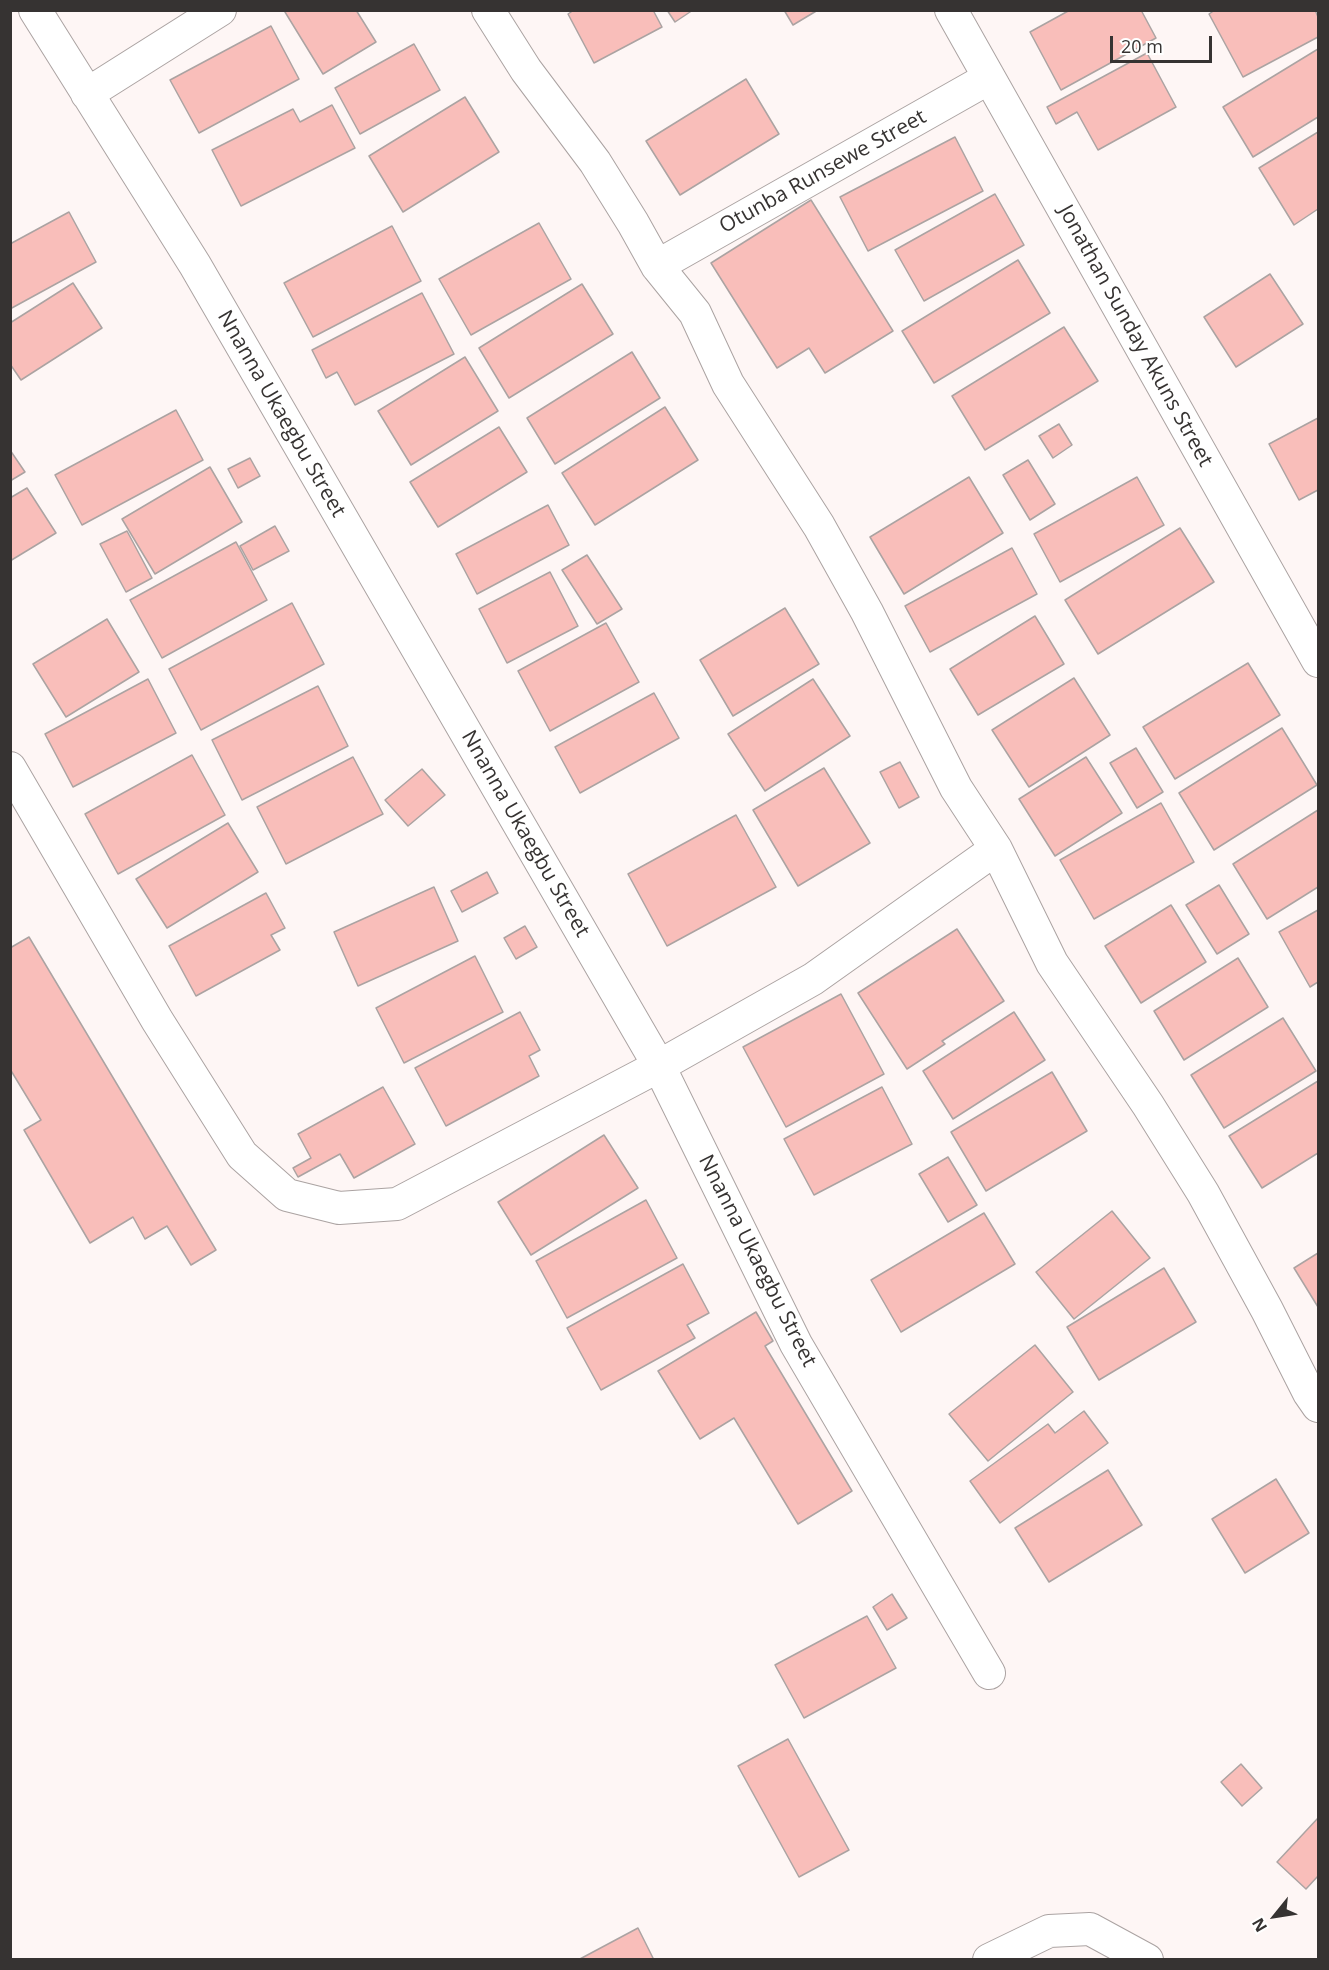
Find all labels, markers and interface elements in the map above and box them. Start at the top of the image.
scale bar [1113,24,1215,62]
text: 20 m [1121,34,1163,58]
street label: Otunba Runsewe Street [715,105,931,239]
street label: Jonathan Sunday Akuns Street [1052,201,1218,471]
street label: Nnanna Ukaegbu Street [212,306,350,522]
street label: Nnanna Ukaegbu Street [456,726,594,942]
street label: Nnanna Ukaegbu Street [693,1151,821,1371]
north arrow [1245,1886,1305,1946]
text: N [1247,1914,1272,1936]

